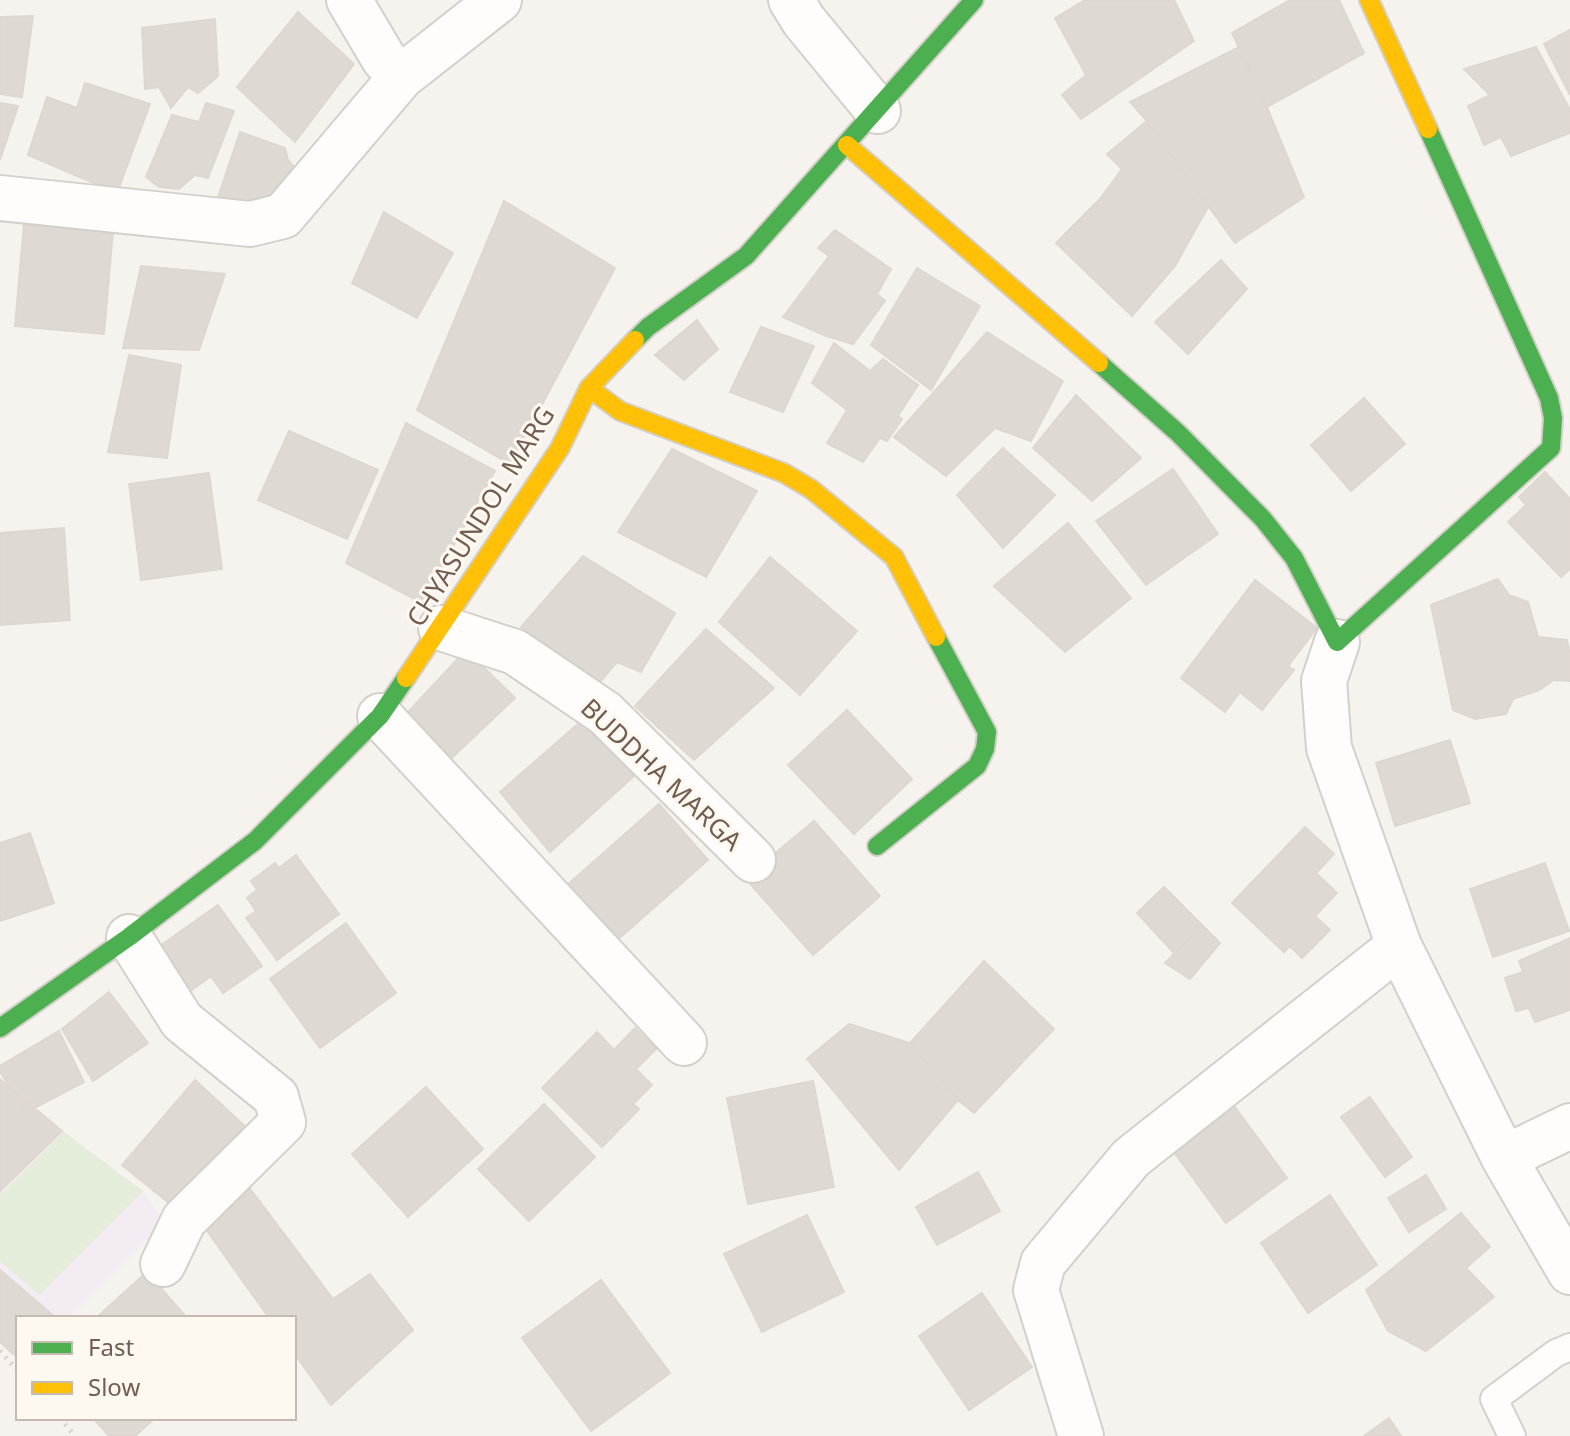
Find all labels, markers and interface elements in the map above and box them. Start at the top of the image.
street label: CHYASUNDOL MARG [398,399,562,633]
street label: BUDDHA MARGA [574,690,751,858]
legend [16,1316,296,1420]
text: Fast [88,1330,134,1363]
text: Slow [88,1370,140,1403]

